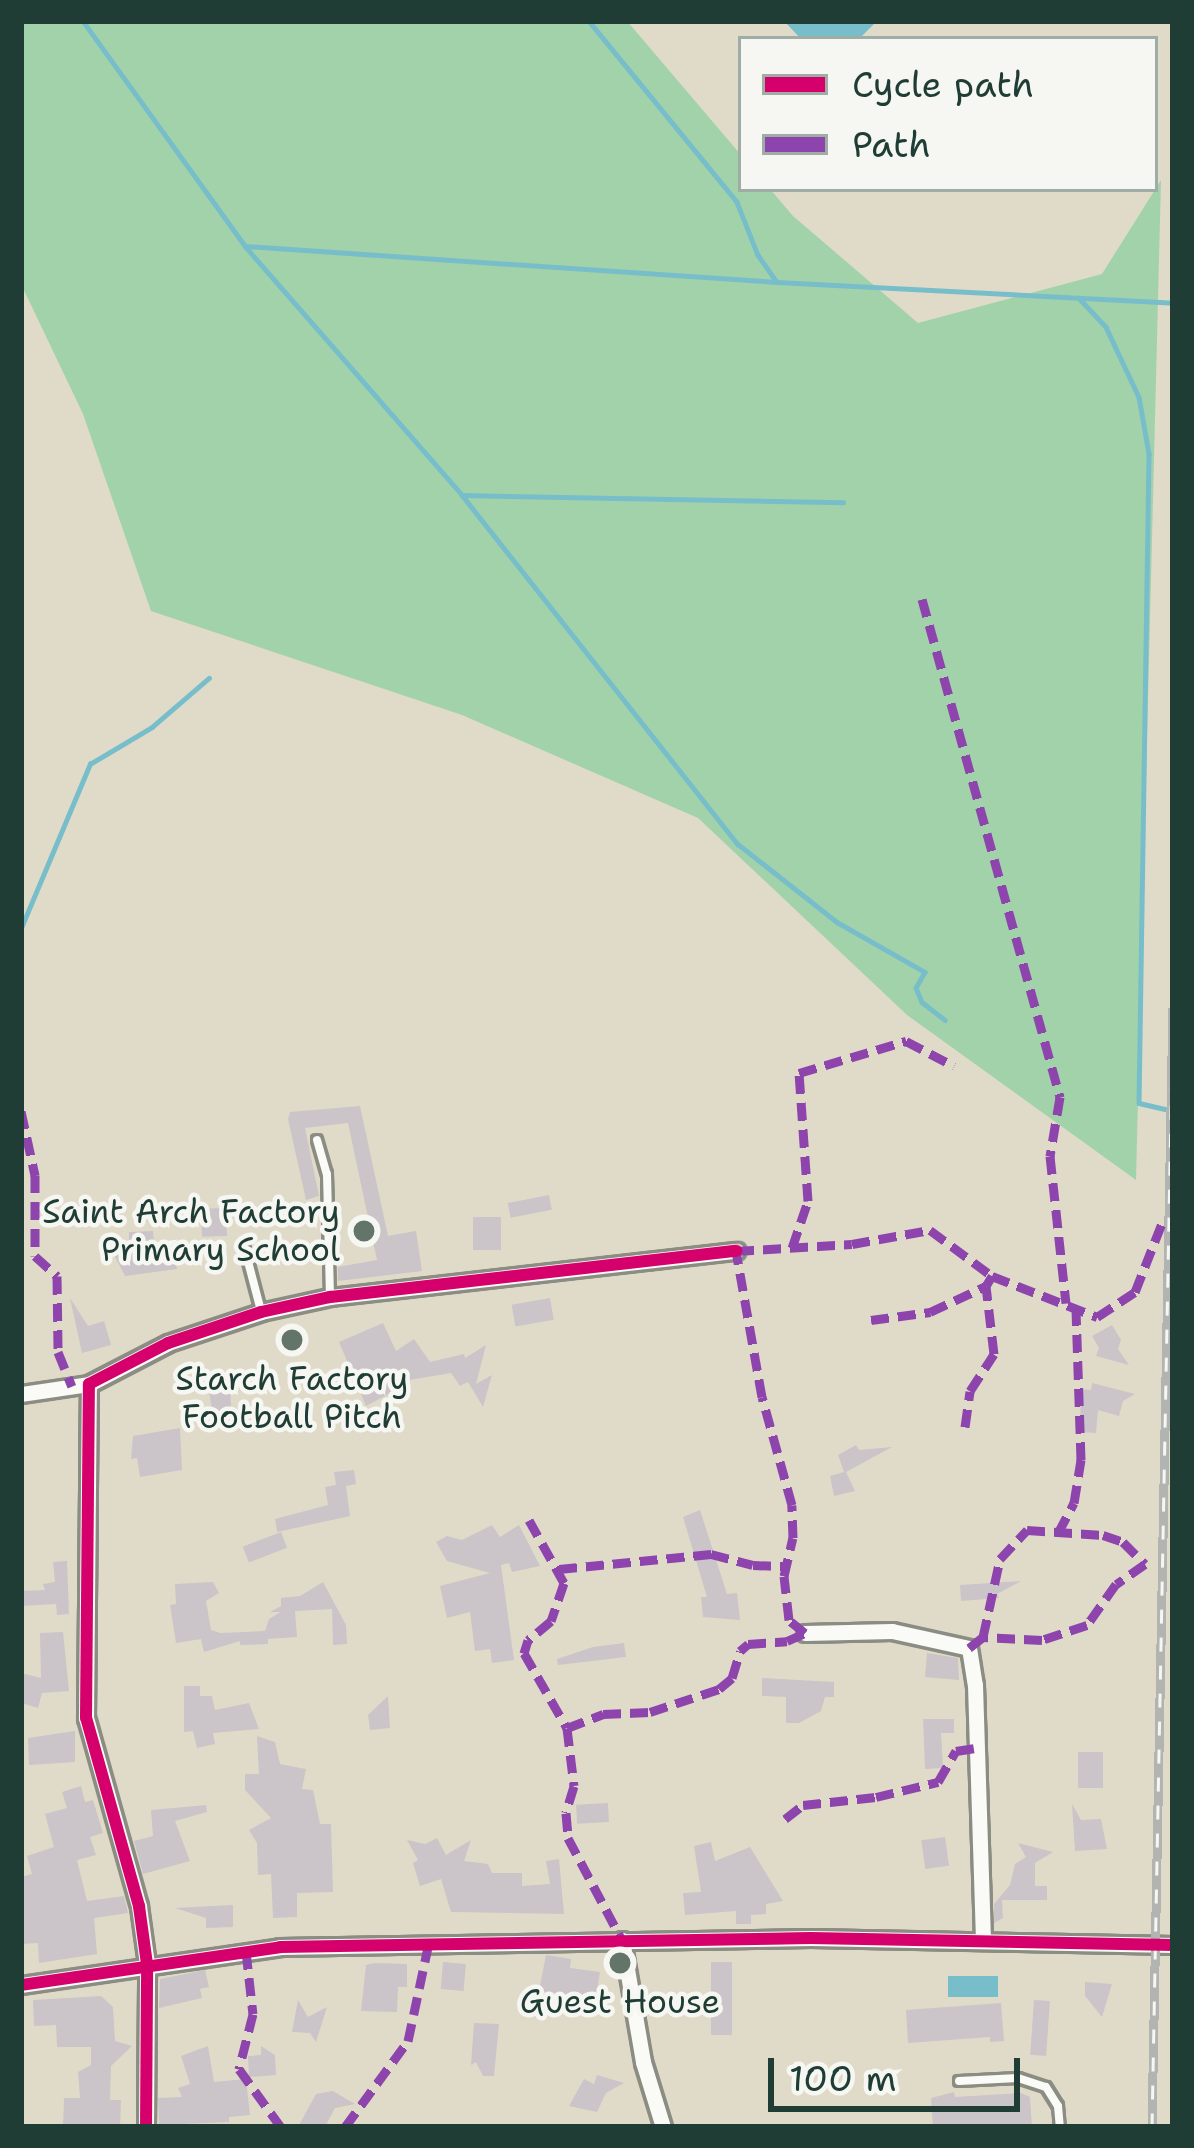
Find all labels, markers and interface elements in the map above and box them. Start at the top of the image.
legend [738,36,1158,192]
text: Cycle path [852,60,1034,109]
text: Path [852,120,931,169]
place label: Saint Arch Factory Primary School [42,1192,340,1270]
marker: Saint Arch Factory Primary School [351,1218,377,1244]
marker: Starch Factory Football Pitch [279,1327,305,1353]
place label: Starch Factory Football Pitch [175,1359,409,1437]
marker: Guest House [607,1950,633,1976]
place label: Guest House [520,1982,720,2022]
scale bar [774,2034,1026,2108]
text: 100 m [789,2054,897,2103]

